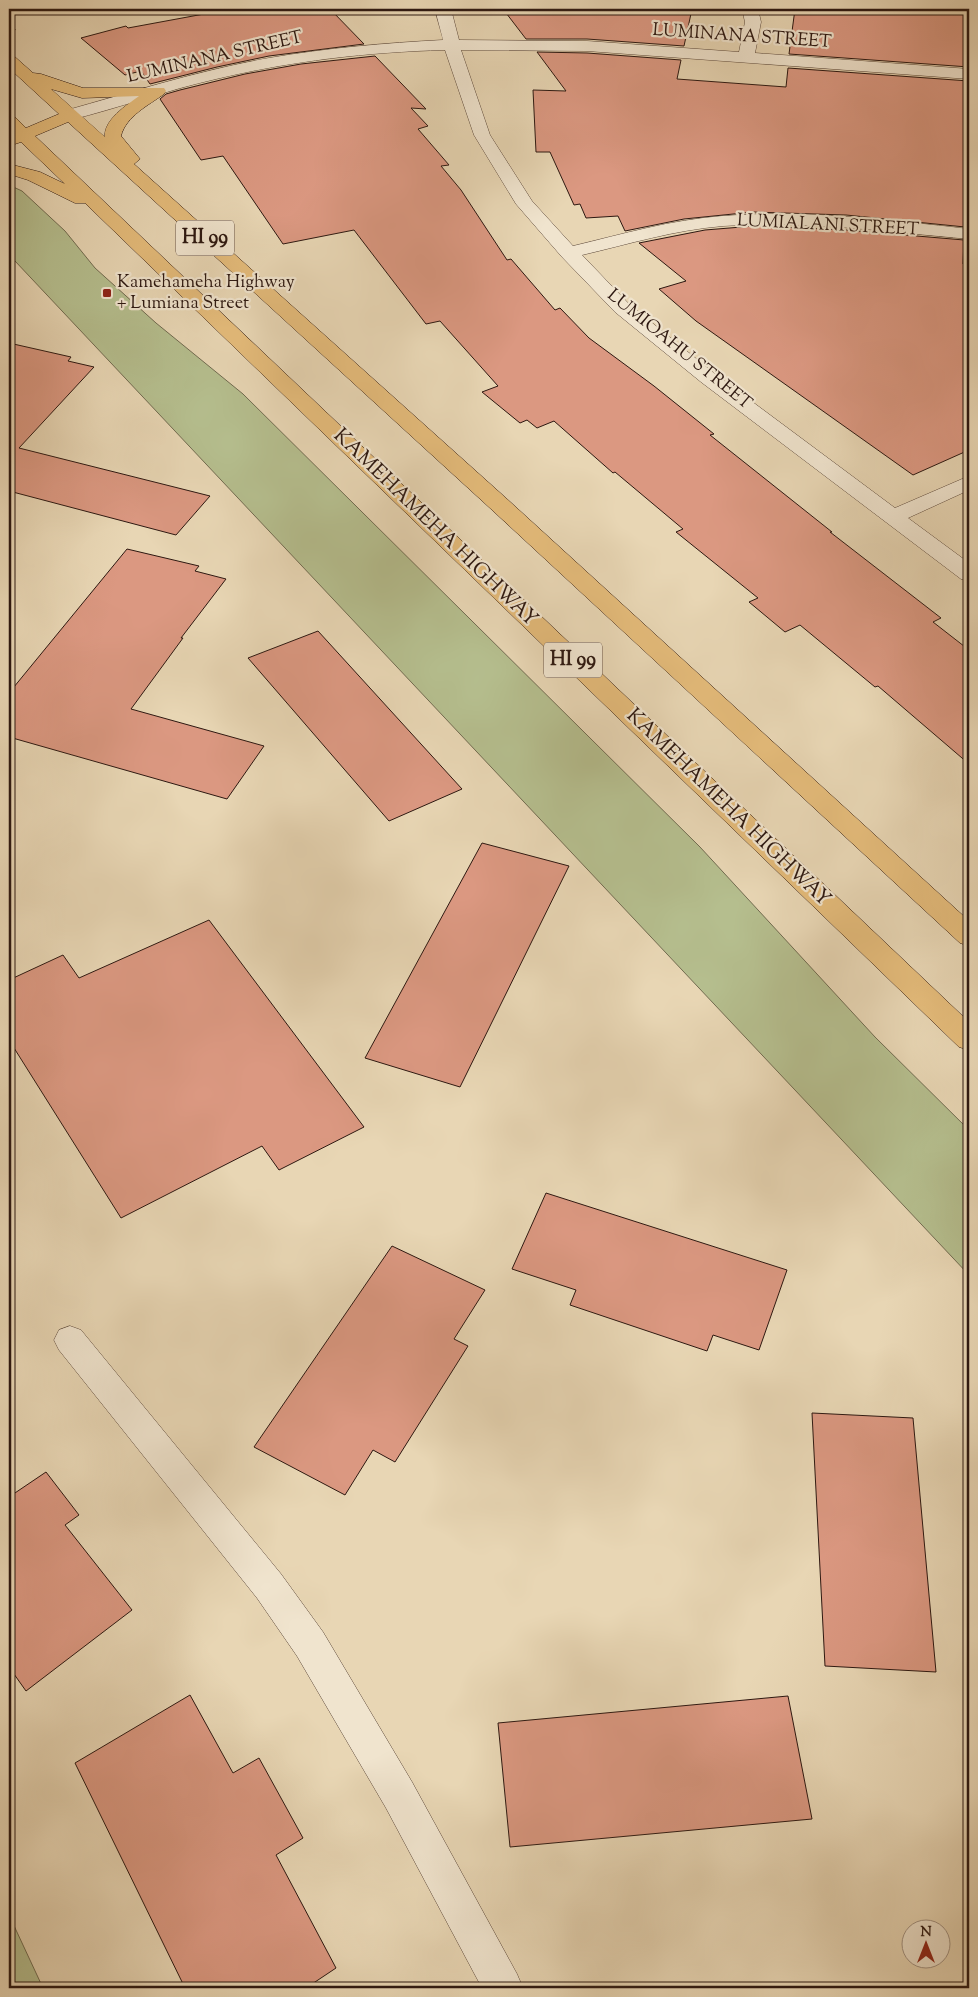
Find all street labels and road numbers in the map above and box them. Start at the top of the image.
street label: LUMINANA STREET [652,18,833,56]
street label: LUMINANA STREET [125,25,306,91]
street label: LUMIALANI STREET [736,208,920,244]
road number: HI 99 [176,220,234,256]
street label: LUMIOAHU STREET [601,283,757,417]
street label: KAMEHAMEHA HIGHWAY [326,422,544,634]
road number: HI 99 [544,642,602,678]
street label: KAMEHAMEHA HIGHWAY [619,702,837,914]

